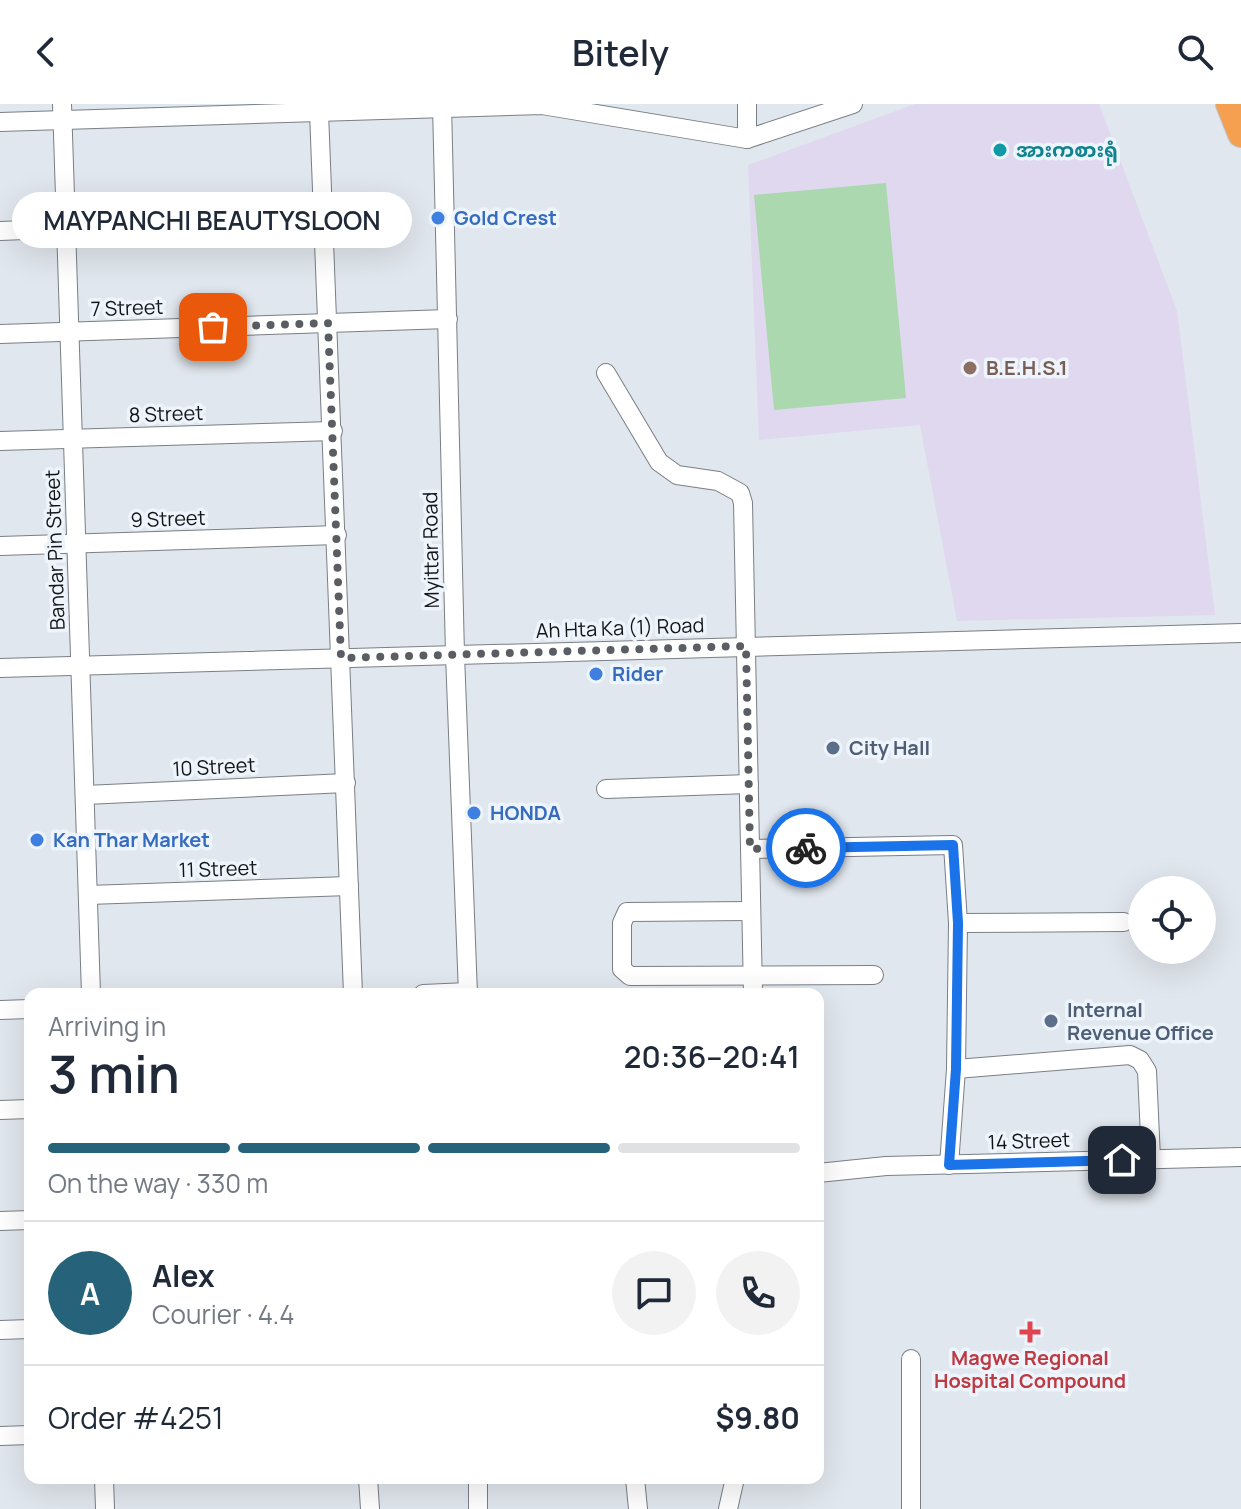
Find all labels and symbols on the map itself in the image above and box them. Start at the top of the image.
place label: အားကစားရုံ [1016,136,1118,166]
marker: အားကစားရုံ [991,141,1009,159]
callout: MAYPANCHI BEAUTYSLOON [13,191,413,247]
place label: Gold Crest [454,204,557,231]
marker: Gold Crest [429,209,447,227]
street label: 7 Street [90,293,164,322]
pin [179,293,247,361]
place label: B.E.H.S.1 [986,354,1067,381]
marker: B.E.H.S.1 [961,359,979,377]
street label: 8 Street [128,399,204,428]
street label: Bandar Pin Street [38,469,71,631]
street label: Myittar Road [416,491,445,609]
street label: 9 Street [130,504,206,533]
street label: Ah Hta Ka (1) Road [535,611,705,644]
place label: Rider [612,660,663,687]
marker: Rider [587,665,605,683]
place label: City Hall [849,734,930,761]
marker: City Hall [824,739,842,757]
street label: 10 Street [172,751,256,782]
place label: HONDA [490,799,561,826]
marker: HONDA [465,804,483,822]
courier [766,808,846,888]
place label: Kan Thar Market [53,826,210,853]
marker: Kan Thar Market [28,831,46,849]
street label: 11 Street [178,854,258,883]
place label: Internal Revenue Office [1067,996,1214,1046]
marker: Internal Revenue Office [1042,1012,1060,1030]
street label: 14 Street [987,1126,1071,1155]
pin [1088,1126,1156,1194]
marker: Magwe Regional Hospital Compound [1019,1321,1041,1343]
place label: Magwe Regional Hospital Compound [934,1344,1126,1394]

